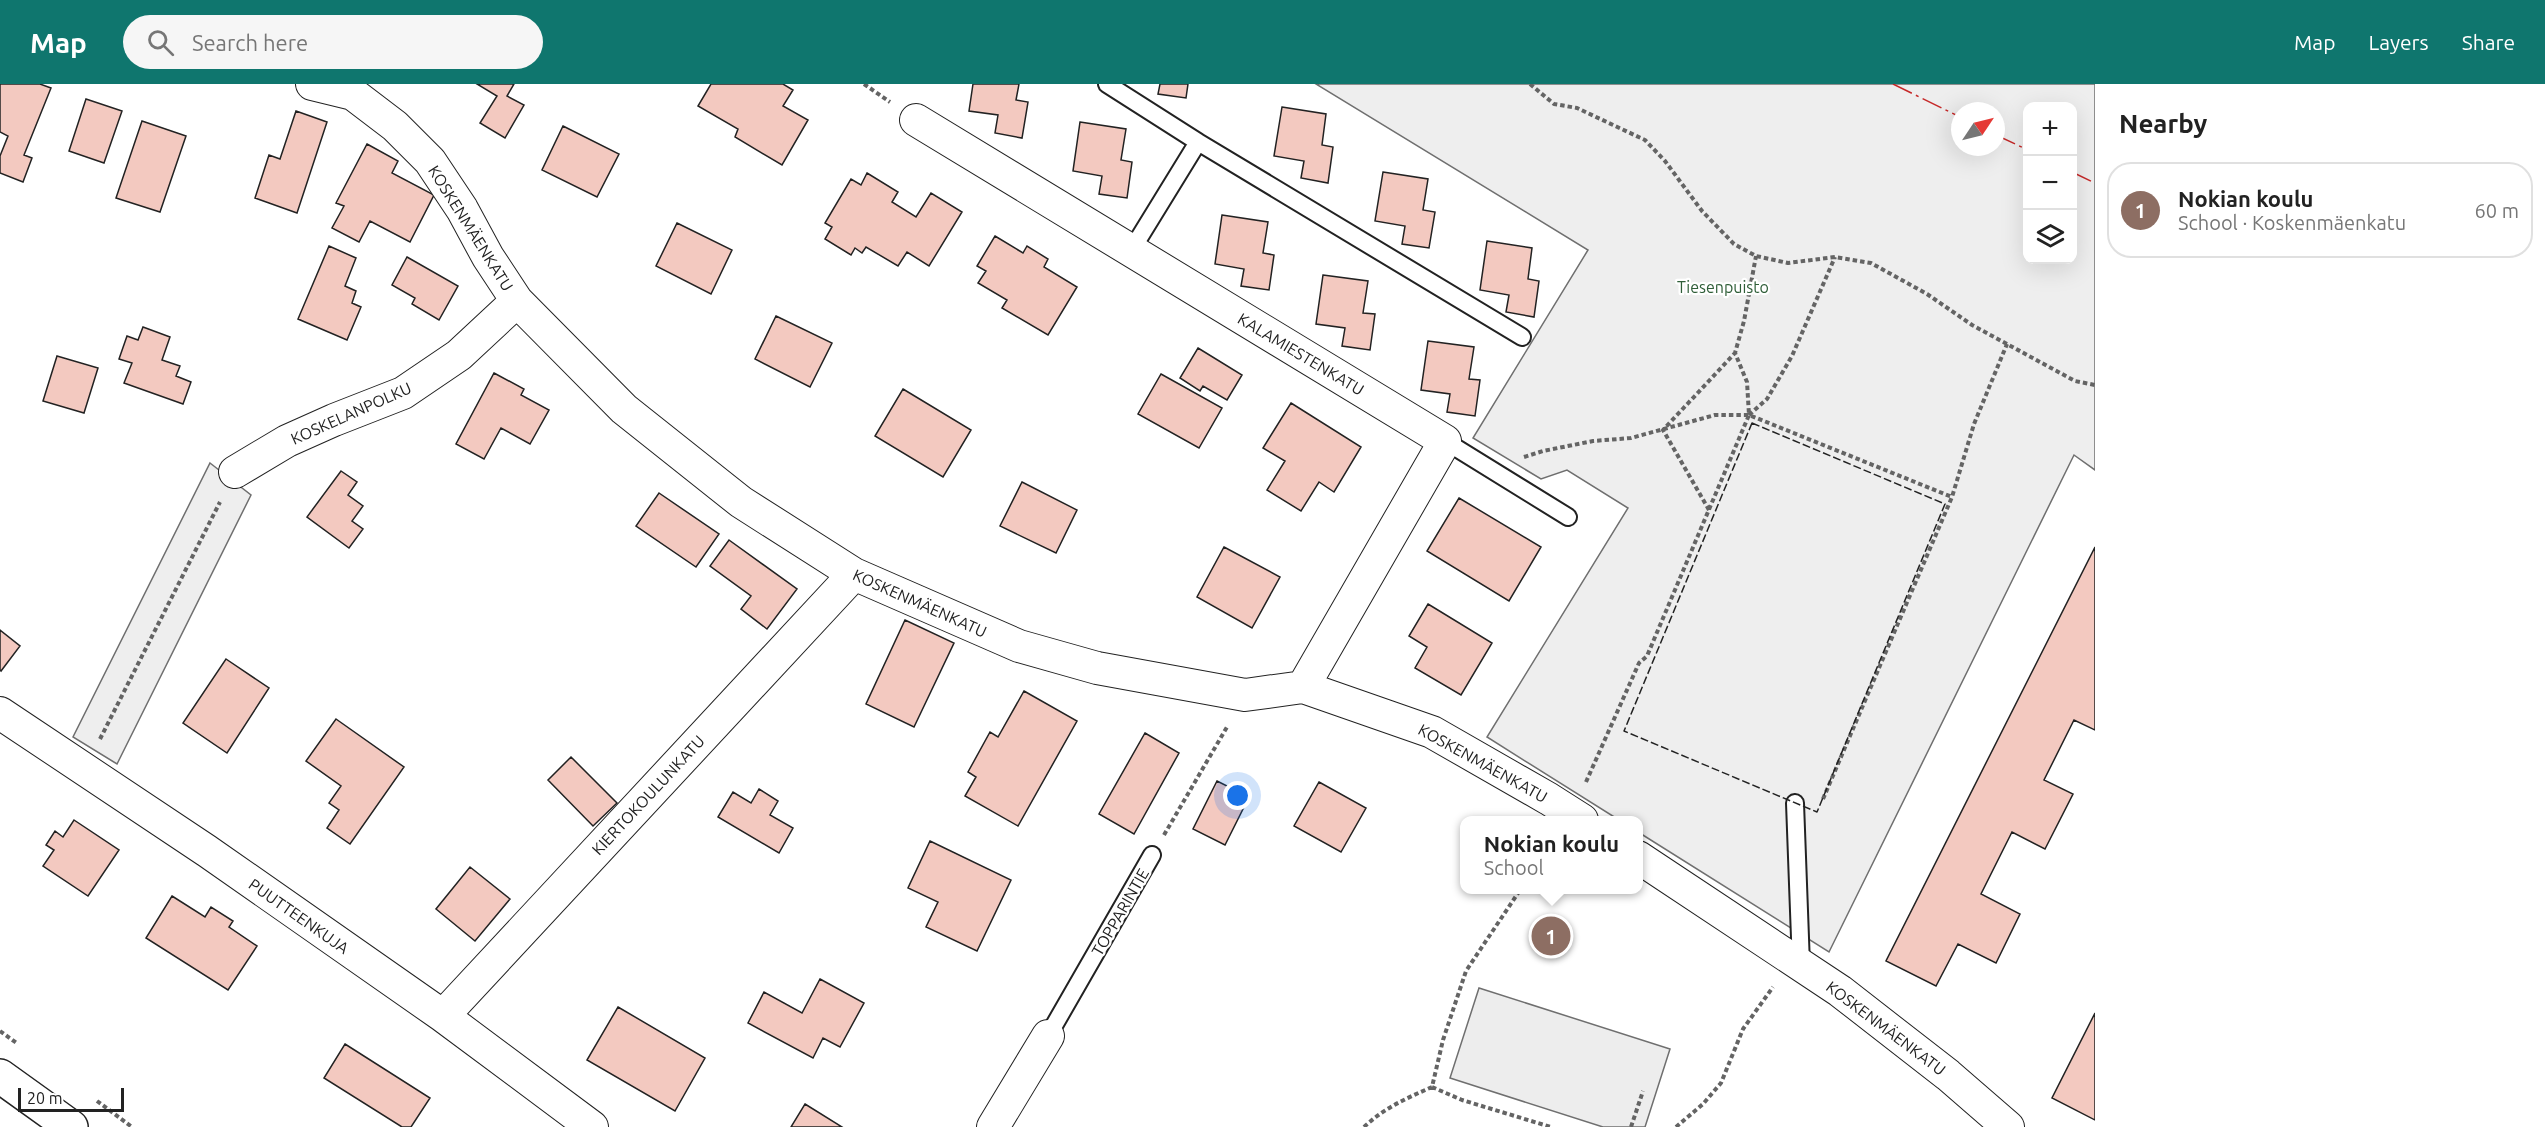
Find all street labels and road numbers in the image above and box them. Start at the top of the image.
street label: KOSKENMÄENKATU [425,162,517,294]
street label: KALAMIESTENKATU [1235,309,1367,399]
street label: KOSKELANPOLKU [288,378,414,448]
street label: KOSKENMÄENKATU [850,565,990,641]
street label: KOSKENMÄENKATU [1415,720,1551,806]
street label: KIERTOKOULUNKATU [588,732,708,858]
street label: TOPPARINTIE [1088,865,1152,959]
street label: PUUTTEENKUJA [246,875,353,958]
street label: KOSKENMÄENKATU [1823,977,1949,1079]

